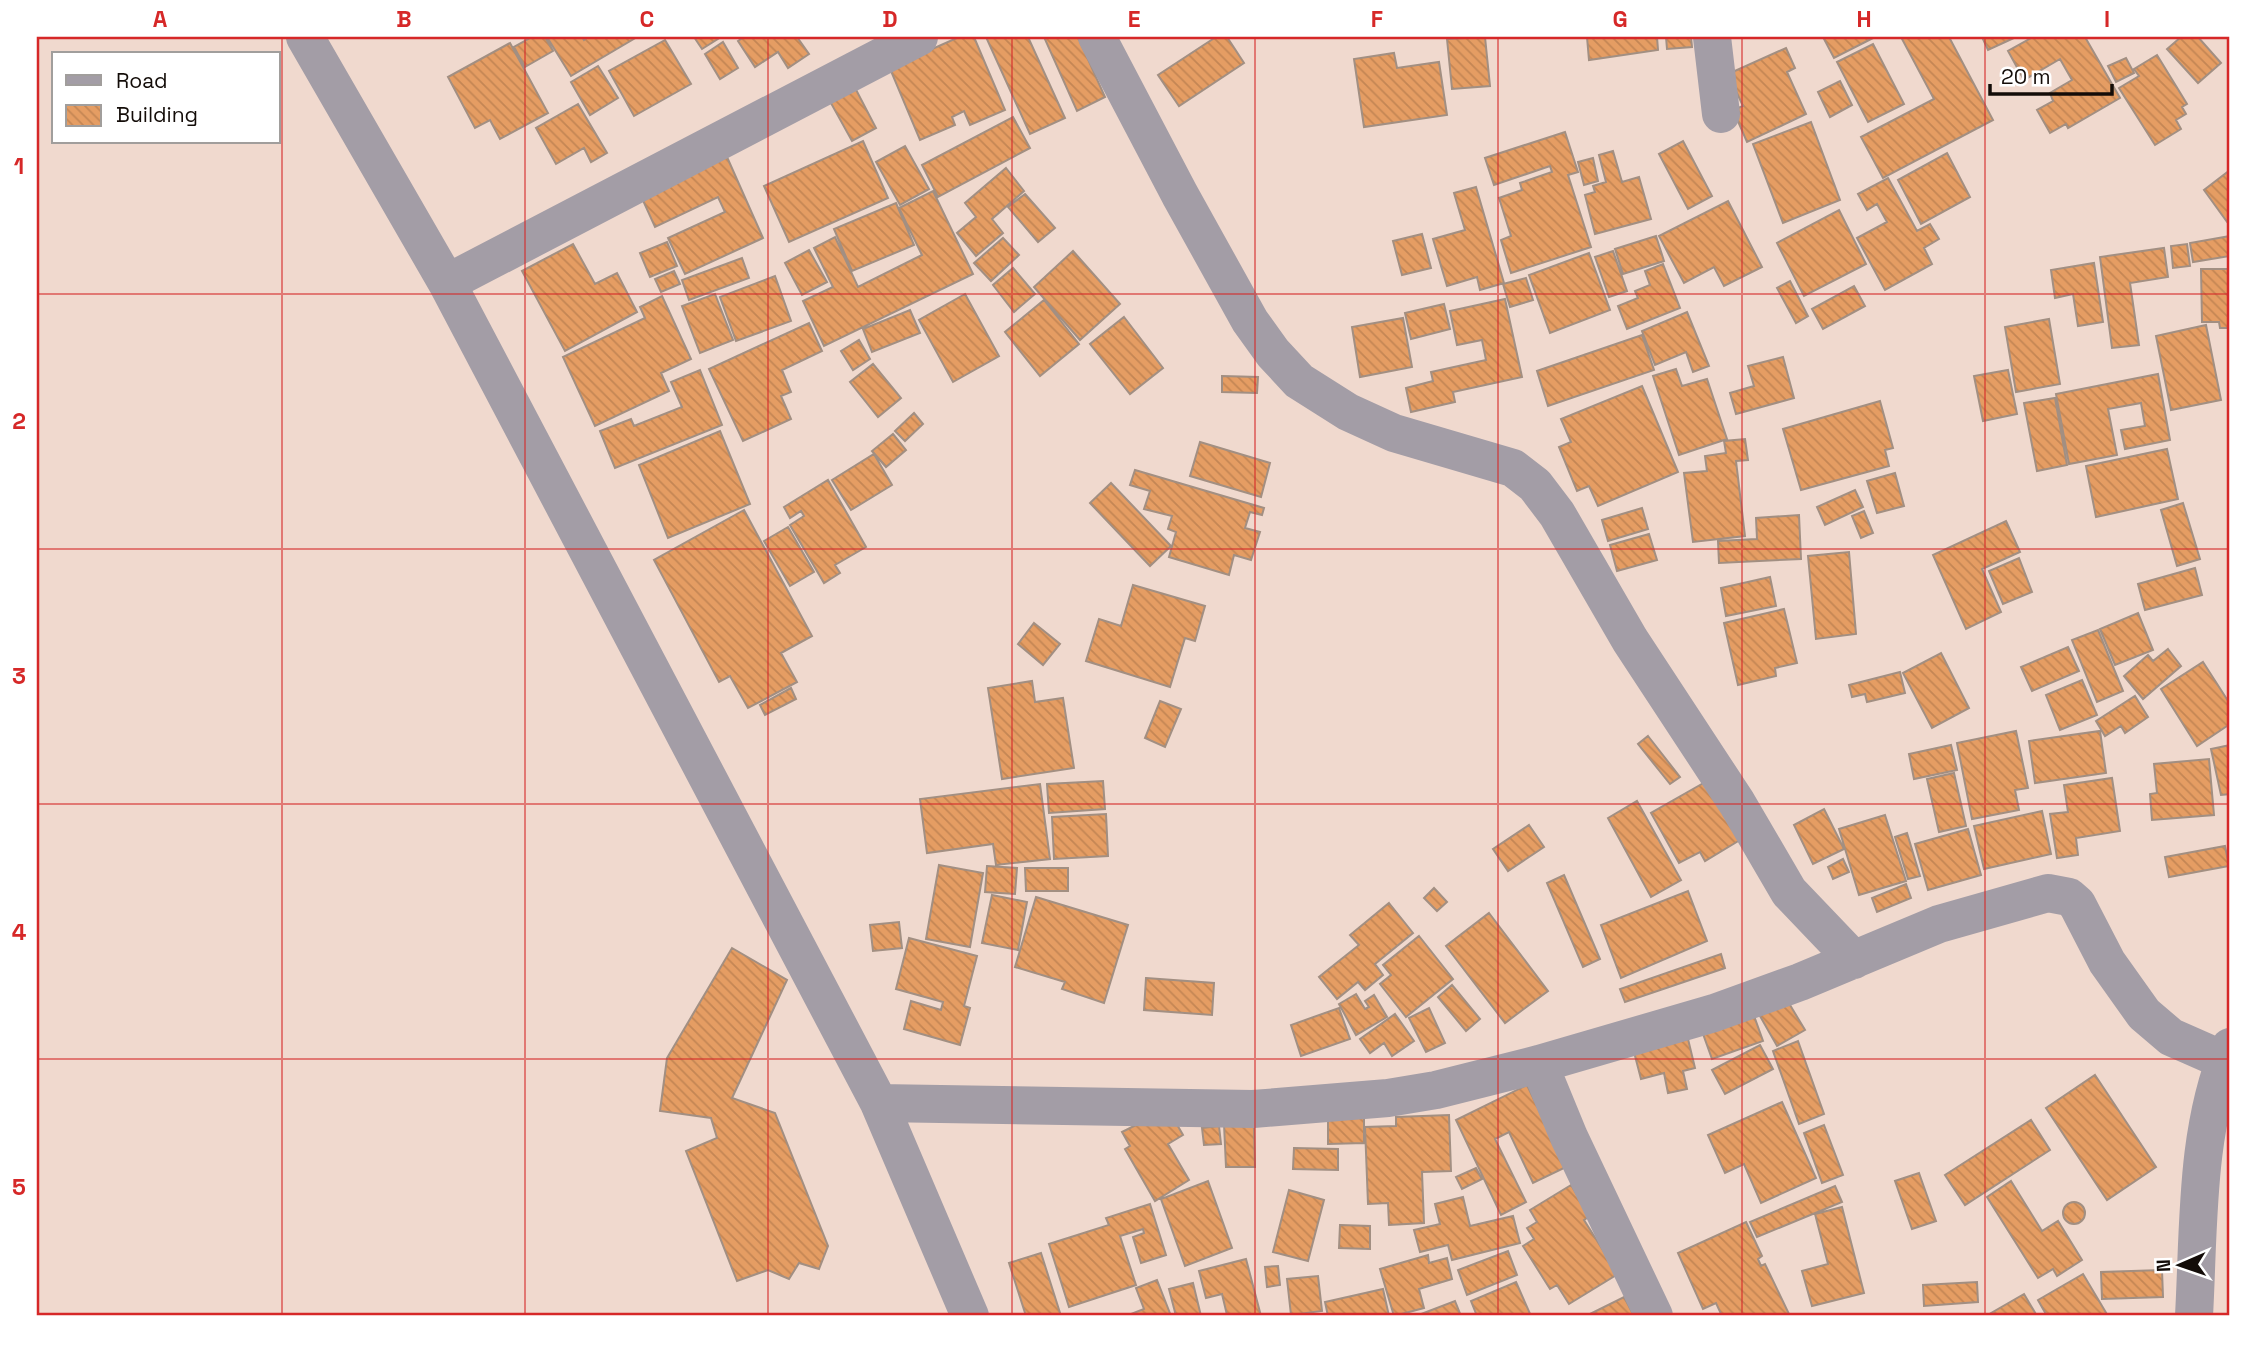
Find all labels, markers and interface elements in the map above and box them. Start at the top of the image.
text: A [153,4,168,34]
text: B [396,4,412,34]
text: C [640,4,654,34]
text: D [882,4,898,34]
text: E [1128,4,1140,34]
text: F [1371,4,1383,34]
text: G [1612,4,1628,34]
text: H [1856,4,1872,34]
text: I [2104,4,2110,34]
legend [52,52,280,144]
scale bar [1990,52,2113,96]
text: 20 m [2001,63,2051,90]
text: Road [116,67,168,94]
text: Building [116,101,198,128]
text: 1 [14,151,24,181]
text: 2 [12,406,26,436]
text: 3 [12,661,26,691]
text: 4 [12,917,27,947]
text: 5 [12,1172,26,1202]
north arrow [2144,1230,2214,1300]
text: N [2151,1259,2176,1272]

